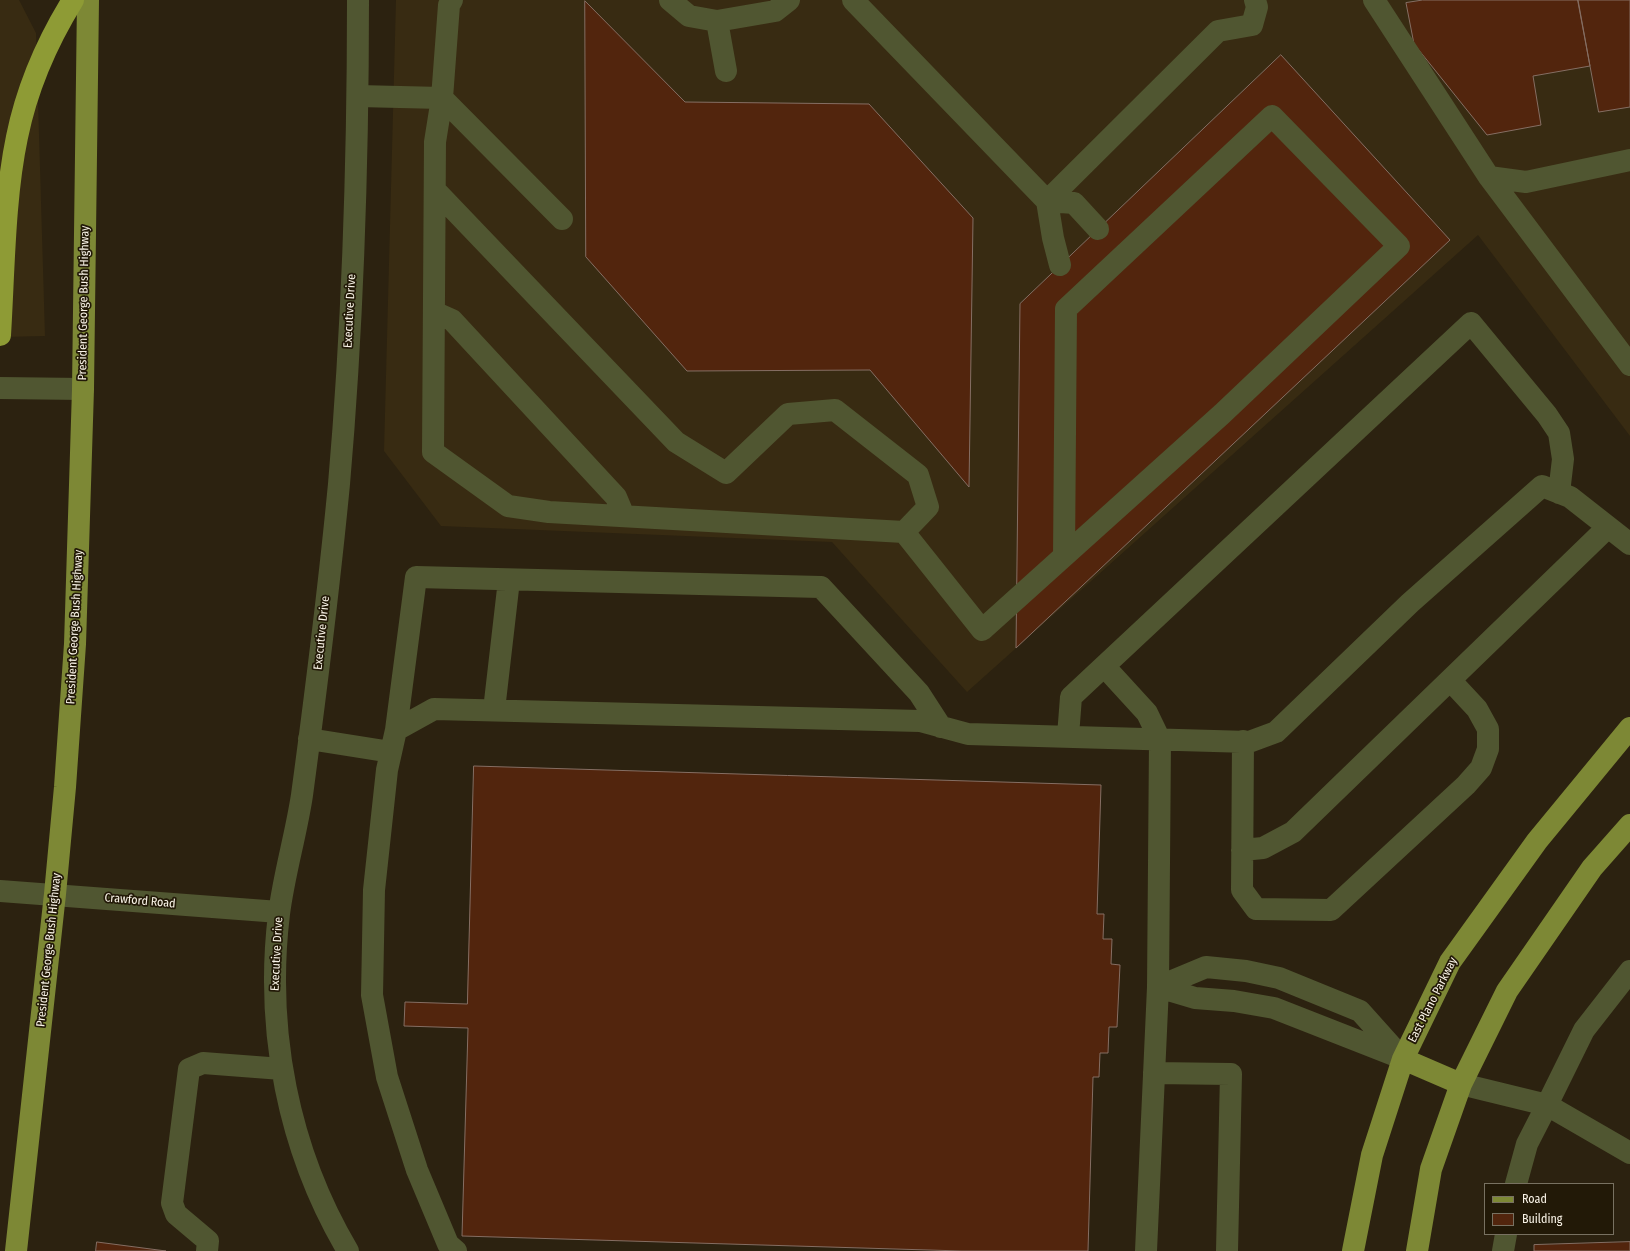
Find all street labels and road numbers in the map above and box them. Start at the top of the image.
street label: President George Bush Highway [75,225,93,381]
street label: Executive Drive [341,273,359,349]
street label: President George Bush Highway [64,549,86,705]
street label: Executive Drive [311,595,333,671]
street label: President George Bush Highway [34,872,64,1028]
street label: Crawford Road [104,891,176,911]
street label: Executive Drive [268,916,286,992]
street label: East Plano Parkway [1405,955,1461,1045]

